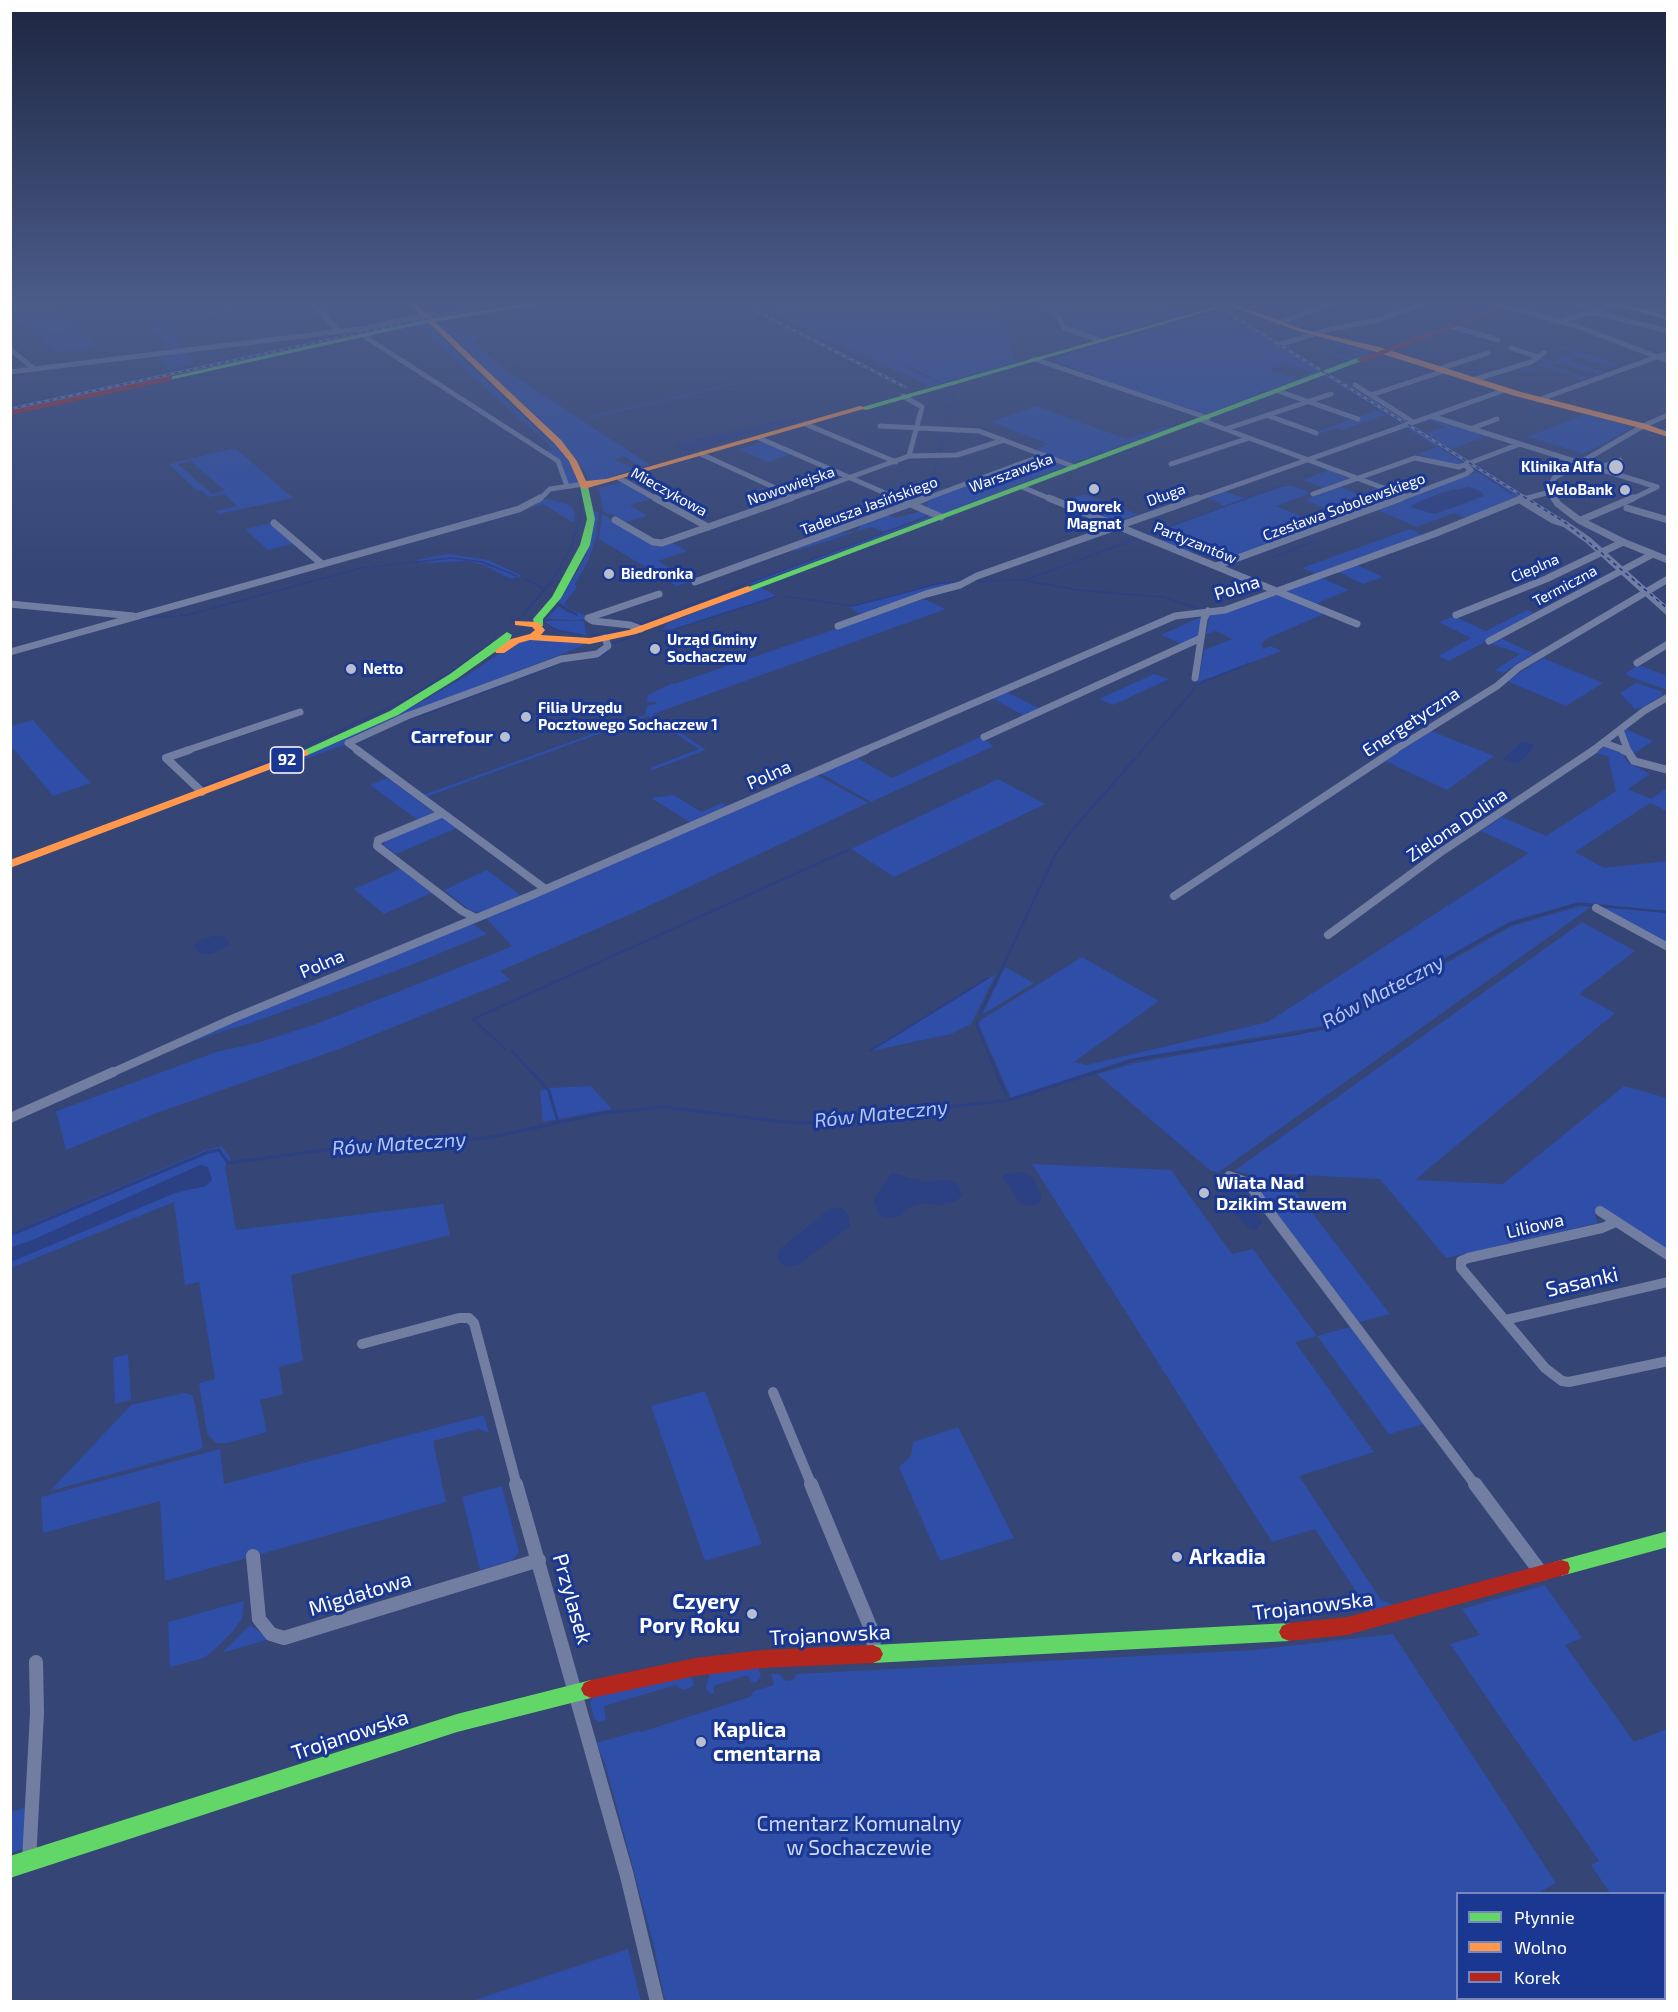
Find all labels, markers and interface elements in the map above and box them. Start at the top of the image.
street label: Warszawska [967,450,1055,496]
place label: Klinika Alfa [1521,458,1602,476]
marker: Klinika Alfa [1607,458,1625,476]
street label: Nowowiejska [745,463,837,509]
street label: Mieczykowa [628,464,710,520]
street label: Czesława Sobolewskiego [1260,469,1428,545]
street label: Tadeusza Jasińskiego [798,473,940,539]
street label: Długa [1144,480,1188,510]
place label: VeloBank [1546,481,1613,499]
marker: Dworek Magnat [1087,482,1101,496]
marker: VeloBank [1618,483,1632,497]
place label: Dworek Magnat [1067,498,1121,533]
street label: Partyzantów [1151,518,1239,568]
street label: Cieplna [1508,550,1562,586]
street label: Termiczna [1530,562,1600,610]
place label: Biedronka [621,565,693,583]
marker: Biedronka [602,567,616,581]
street label: Polna [1212,571,1262,605]
place label: Urząd Gminy Sochaczew [667,631,757,666]
marker: Urząd Gminy Sochaczew [648,642,662,656]
place label: Netto [363,660,403,678]
marker: Netto [344,662,358,676]
street label: Energetyczna [1358,683,1464,761]
place label: Filia Urzędu Pocztowego Sochaczew 1 [538,699,718,734]
marker: Filia Urzędu Pocztowego Sochaczew 1 [519,710,533,724]
place label: Carrefour [411,726,493,748]
marker: Carrefour [498,730,512,744]
road number: 92 [270,747,304,773]
street label: Polna [743,756,795,794]
street label: Zielona Dolina [1403,783,1511,867]
street label: Polna [296,945,348,983]
water label: Rów Mateczny [1318,950,1448,1034]
water label: Rów Mateczny [813,1095,949,1133]
water label: Rów Mateczny [331,1127,467,1161]
place label: Wiata Nad Dzikim Stawem [1216,1172,1347,1214]
marker: Wiata Nad Dzikim Stawem [1197,1186,1211,1200]
street label: Liliowa [1504,1209,1566,1243]
street label: Sasanki [1543,1261,1621,1303]
place label: Arkadia [1189,1544,1266,1570]
marker: Arkadia [1170,1550,1184,1564]
street label: Przylasek [547,1551,597,1647]
street label: Migdałowa [305,1566,415,1622]
street label: Trojanowska [1251,1586,1375,1626]
place label: Czyery Pory Roku [639,1589,740,1639]
marker: Czyery Pory Roku [745,1607,759,1621]
street label: Trojanowska [769,1619,891,1651]
street label: Trojanowska [288,1704,412,1766]
place label: Kaplica cmentarna [713,1717,821,1767]
marker: Kaplica cmentarna [694,1735,708,1749]
park label: Cmentarz Komunalny w Sochaczewie [757,1811,961,1861]
legend [1456,1892,1666,2000]
text: Płynnie [1514,1906,1575,1928]
text: Wolno [1514,1936,1567,1958]
text: Korek [1514,1966,1560,1988]

